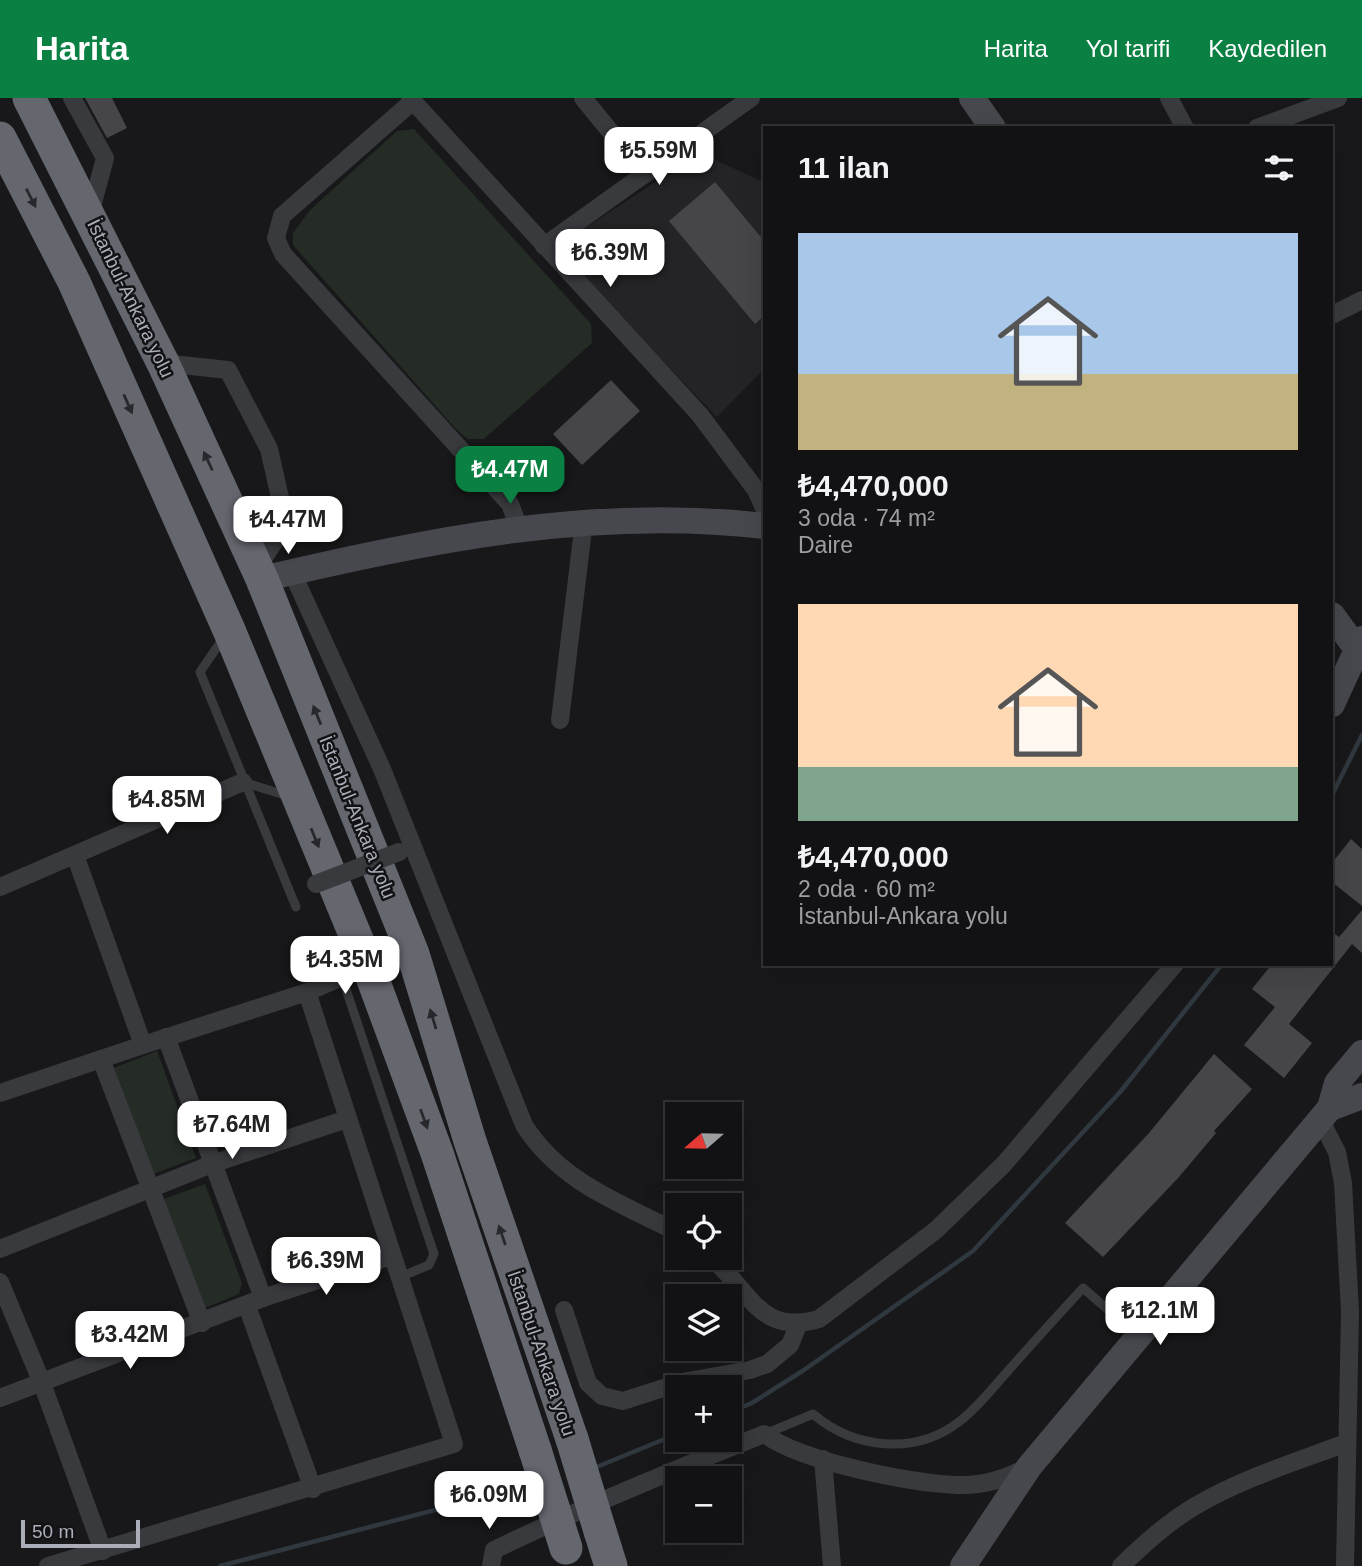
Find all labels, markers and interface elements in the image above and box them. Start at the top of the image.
text: Harita [35,30,129,67]
text: Harita [984,35,1048,62]
text: Yol tarifi [1086,35,1170,62]
text: Kaydedilen [1208,35,1327,62]
pin: ₺5.59M [602,127,716,187]
text: ₺5.59M [620,137,698,163]
icon: filters [1260,149,1298,187]
text: 11 ilan [798,151,890,184]
one-way arrow [25,189,37,209]
street label: İstanbul-Ankara yolu [83,216,178,381]
pin: ₺6.39M [553,230,667,289]
text: ₺6.39M [571,239,649,265]
icon: home [985,278,1111,404]
one-way arrow [122,394,134,414]
pin: ₺4.47M [453,446,567,506]
one-way arrow [202,451,214,471]
text: ₺4.47M [471,456,549,482]
text: ₺4,470,000 [798,469,949,502]
pin: ₺4.47M [231,496,345,556]
text: 3 oda · 74 m² [798,505,935,531]
text: ₺4.47M [249,506,327,532]
text: Daire [798,532,853,558]
icon: home [985,649,1111,775]
one-way arrow [311,705,323,725]
street label: İstanbul-Ankara yolu [315,733,400,901]
pin: ₺4.85M [110,776,224,836]
text: ₺4.85M [128,786,206,812]
one-way arrow [309,828,321,848]
text: ₺4,470,000 [798,840,949,873]
text: 2 oda · 60 m² [798,876,935,902]
text: İstanbul-Ankara yolu [798,903,1008,929]
pin: ₺4.35M [288,936,402,996]
text: ₺4.35M [306,946,384,972]
one-way arrow [427,1008,438,1029]
pin: ₺7.64M [175,1102,289,1161]
north arrow [665,1102,742,1180]
map controls [665,1102,742,1543]
one-way arrow [419,1108,430,1129]
text: ₺7.64M [193,1111,271,1137]
button: locate [665,1193,742,1270]
one-way arrow [496,1225,507,1246]
pin: ₺6.39M [269,1238,383,1297]
text: ₺6.39M [287,1247,365,1273]
street label: İstanbul-Ankara yolu [503,1268,580,1438]
button: layers [665,1284,742,1361]
pin: ₺12.1M [1103,1288,1217,1347]
text: ₺12.1M [1121,1297,1199,1323]
pin: ₺3.42M [73,1312,187,1371]
text: ₺3.42M [91,1321,169,1347]
button: + [665,1375,742,1452]
button: − [665,1466,742,1543]
pin: ₺6.09M [432,1472,546,1531]
text: ₺6.09M [450,1481,528,1507]
scale bar [21,1517,140,1549]
text: 50 m [32,1521,74,1542]

